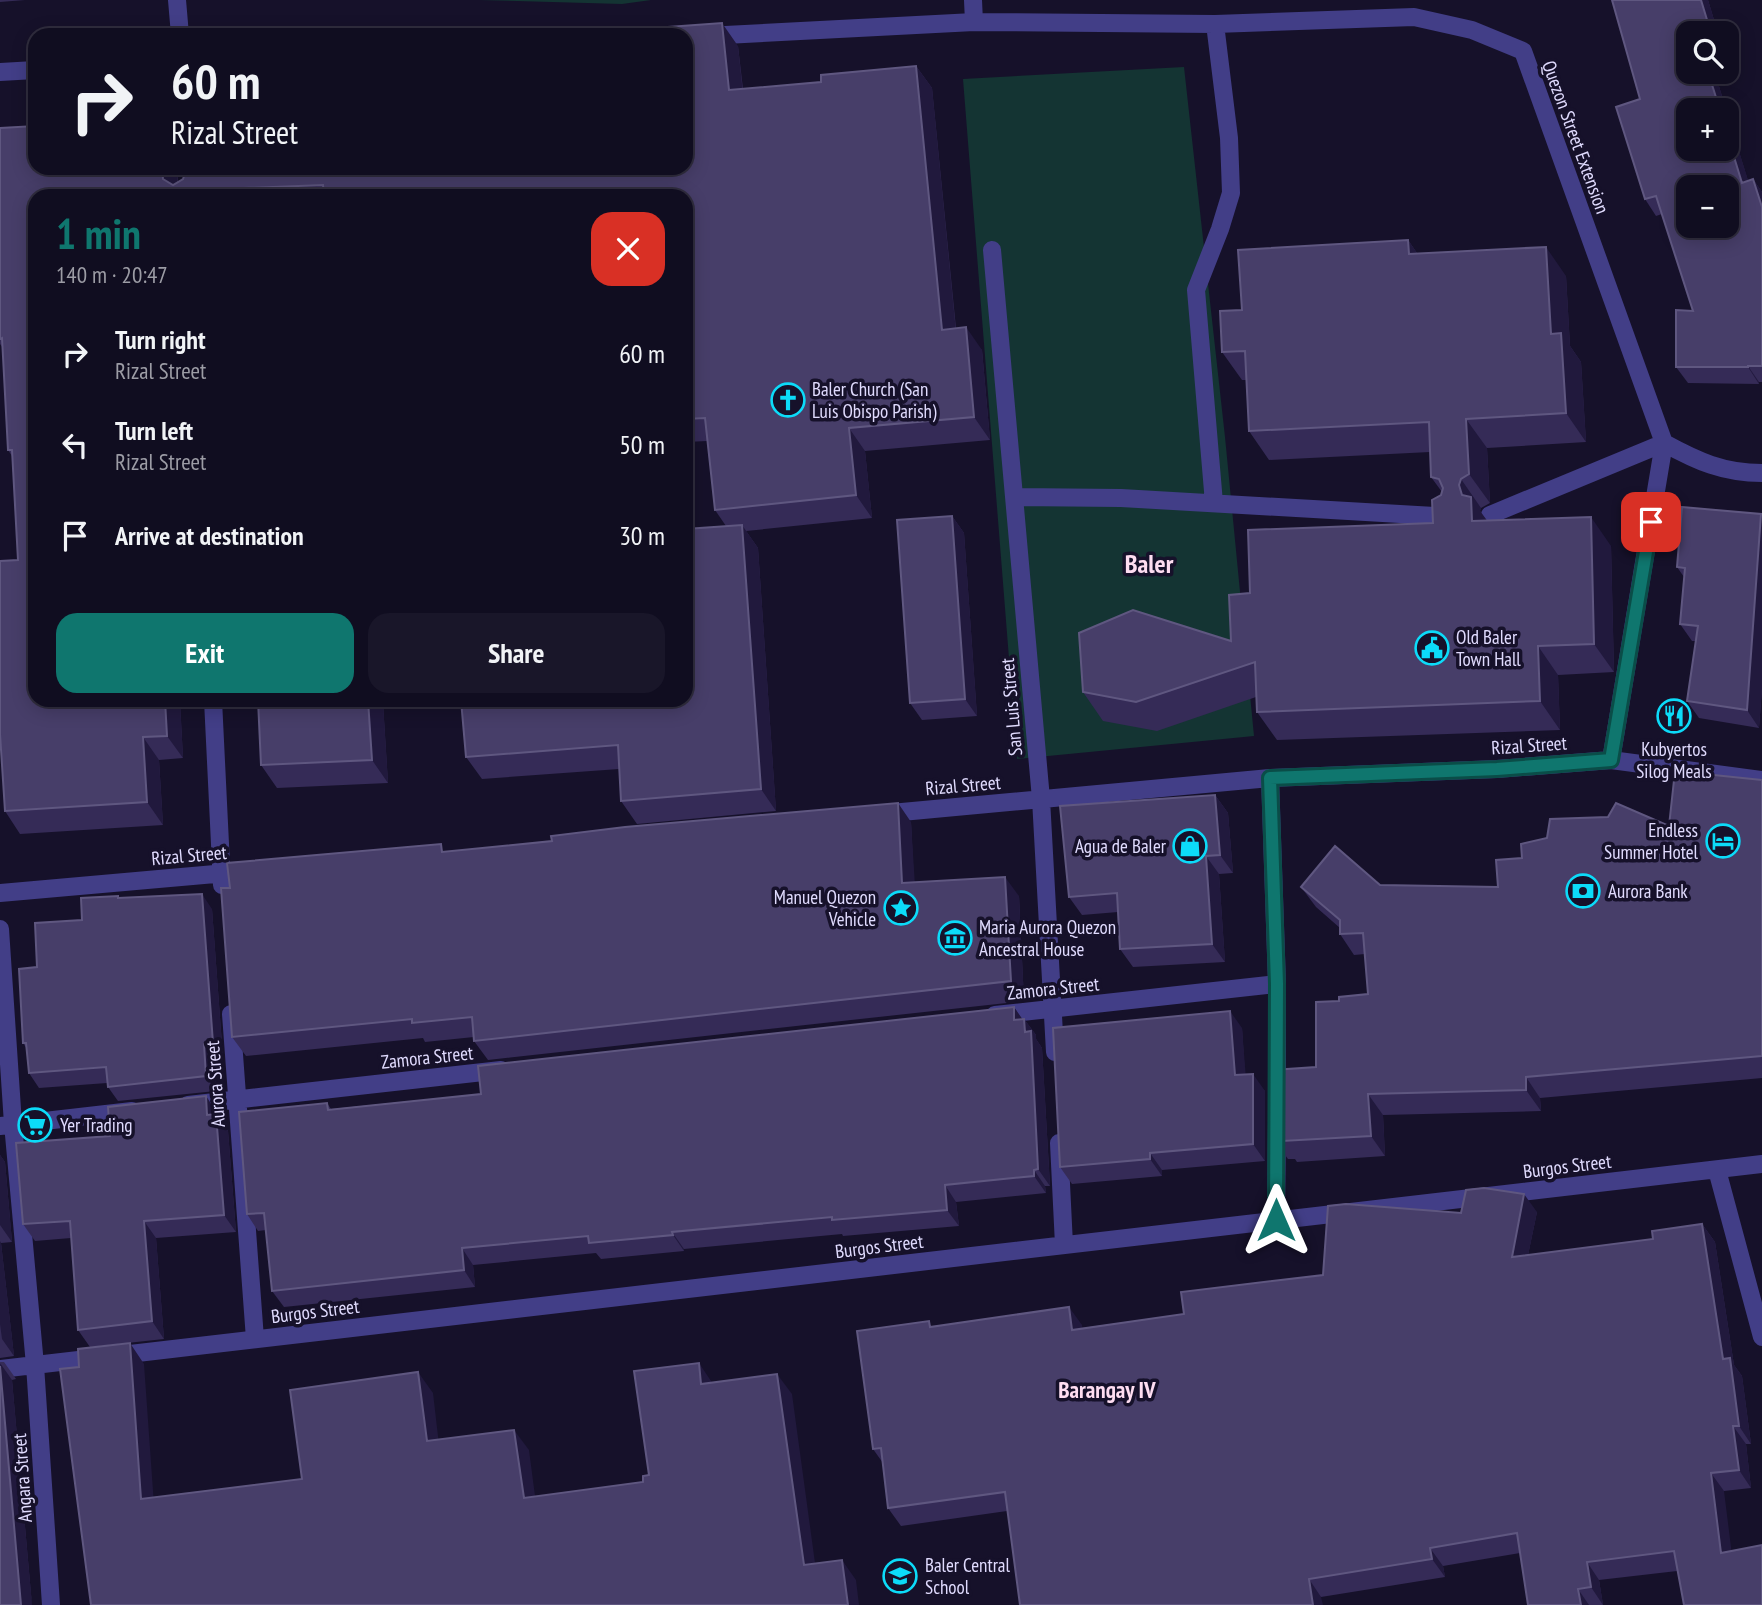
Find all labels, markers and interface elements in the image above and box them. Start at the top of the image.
map controls [1676,21,1739,238]
button: search [1676,21,1739,84]
text: 60 m [171,49,260,113]
icon: right [56,56,147,147]
street label: Quezon Street Extension [1537,57,1615,217]
button: + [1676,98,1739,161]
text: Rizal Street [171,111,298,153]
button: − [1676,175,1739,238]
text: 1 min [56,206,141,261]
button: close [591,212,665,286]
text: 140 m · 20:47 [56,260,168,289]
text: Turn right [115,323,206,356]
icon: right [56,335,94,373]
text: 60 m [619,337,665,370]
text: Rizal Street [115,356,206,385]
place label: Baler Church (San Luis Obispo Parish) [812,377,937,423]
church icon: Baler Church (San Luis Obispo Parish) [769,381,807,419]
text: Turn left [115,414,193,447]
icon: left [56,426,94,464]
text: 50 m [619,428,665,461]
text: Rizal Street [115,447,206,476]
pin [1621,492,1681,552]
icon: arrive [1632,503,1670,541]
icon: arrive [56,517,94,555]
text: Arrive at destination [115,519,304,552]
text: 30 m [619,519,665,552]
district label: Baler [1125,547,1174,580]
button: Exit [56,613,354,693]
button: Share [368,613,665,693]
place label: Old Baler Town Hall [1456,625,1521,671]
public building icon: Old Baler Town Hall [1413,629,1451,667]
street label: San Luis Street [995,656,1027,757]
restaurant icon: Kubyertos Silog Meals [1655,697,1693,735]
street label: Rizal Street [1491,730,1568,760]
place label: Kubyertos Silog Meals [1636,737,1712,783]
street label: Rizal Street [924,770,1002,800]
place label: Endless Summer Hotel [1604,818,1699,864]
hotel icon: Endless Summer Hotel [1704,822,1742,860]
shop icon: Agua de Baler [1171,827,1209,865]
place label: Agua de Baler [1075,834,1167,858]
street label: Rizal Street [150,840,228,870]
bank icon: Aurora Bank [1564,872,1602,910]
place label: Aurora Bank [1608,879,1688,903]
place label: Manuel Quezon Vehicle [774,885,876,931]
place icon: Manuel Quezon Vehicle [882,889,920,927]
place label: Maria Aurora Quezon Ancestral House [979,915,1116,961]
museum icon: Maria Aurora Quezon Ancestral House [936,919,974,957]
street label: Zamora Street [1006,971,1101,1005]
street label: Aurora Street [200,1039,230,1128]
street label: Zamora Street [380,1040,475,1074]
supermarket icon: Yer Trading [16,1106,54,1144]
place label: Yer Trading [60,1113,132,1137]
street label: Burgos Street [1522,1149,1613,1183]
position arrow [1239,1183,1313,1257]
street label: Burgos Street [834,1229,925,1263]
street label: Burgos Street [270,1294,361,1328]
district label: Barangay IV [1058,1375,1156,1404]
street label: Angara Street [7,1432,37,1523]
place label: Baler Central School [925,1553,1010,1599]
school or university icon: Baler Central School [881,1557,919,1595]

